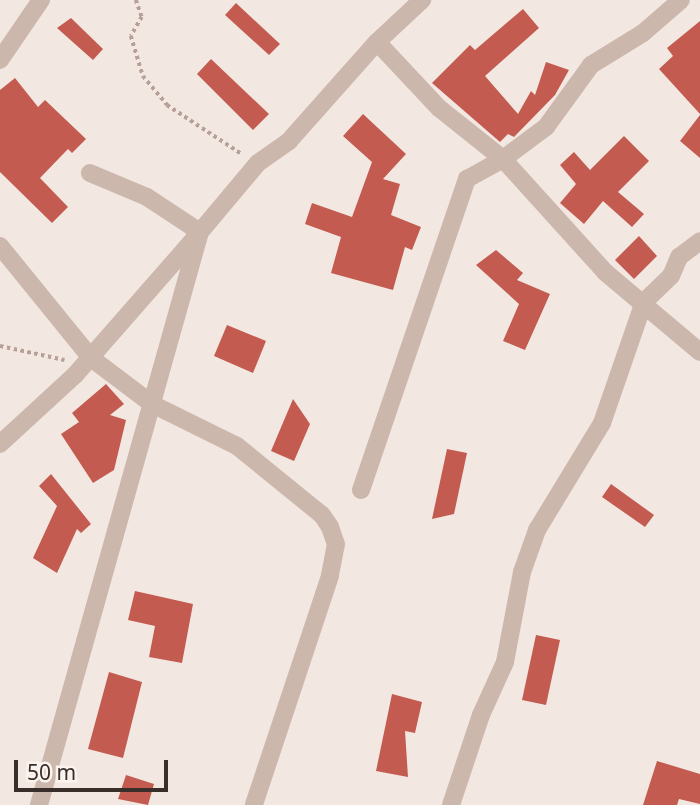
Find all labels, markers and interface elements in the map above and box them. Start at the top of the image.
scale bar [18,746,172,790]
text: 50 m [27,758,76,786]

